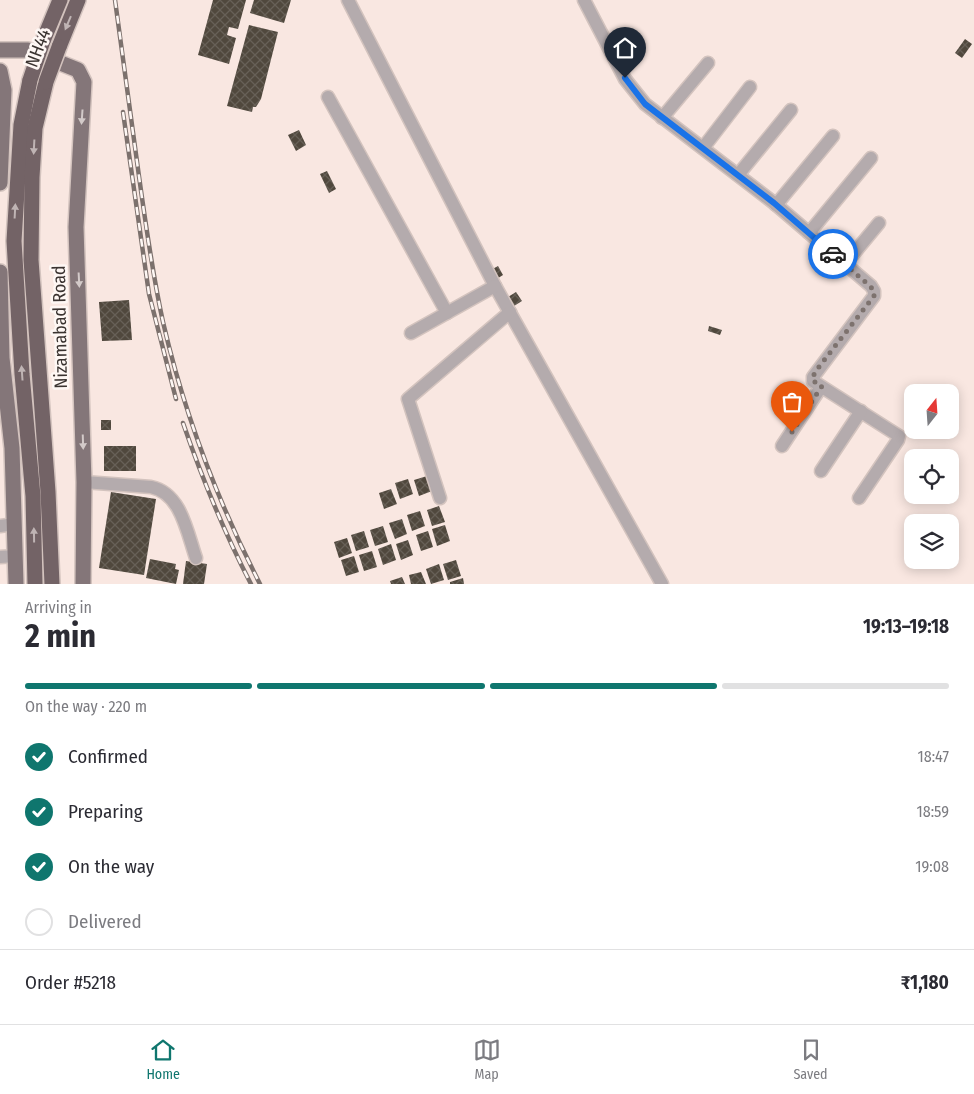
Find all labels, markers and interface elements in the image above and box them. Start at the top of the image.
one-way arrow [64,16,72,30]
street label: NH44 [21,25,55,70]
pin [604,27,646,78]
icon: home [611,34,639,62]
one-way arrow [77,110,85,126]
one-way arrow [29,140,37,156]
one-way arrow [12,203,20,219]
courier [808,229,858,279]
icon: car [819,240,847,268]
street label: Nizamabad Road [48,265,72,389]
one-way arrow [75,272,83,288]
one-way arrow [17,365,25,381]
pin [771,381,813,432]
north arrow [904,384,959,439]
map controls [904,384,959,569]
icon: bag [778,388,806,416]
one-way arrow [79,434,87,450]
button: locate [904,449,959,504]
button: layers [904,514,959,569]
one-way arrow [29,527,37,543]
text: Arriving in [25,598,92,617]
text: 19:13–19:18 [863,615,949,638]
text: 2 min [25,617,96,655]
text: On the way · 220 m [25,697,147,716]
icon: check [25,743,53,771]
text: Confirmed [68,745,148,768]
text: 18:47 [918,747,949,766]
icon: check [25,798,53,826]
text: Preparing [68,800,143,823]
text: 18:59 [916,802,949,821]
icon: check [25,853,53,881]
text: On the way [68,855,154,878]
text: 19:08 [915,857,949,876]
text: Delivered [68,910,142,933]
text: Order #5218 [25,971,116,994]
text: ₹1,180 [901,971,949,994]
tab: Home [146,1036,180,1083]
tab: Map [473,1036,501,1083]
tab: Saved [793,1036,828,1083]

